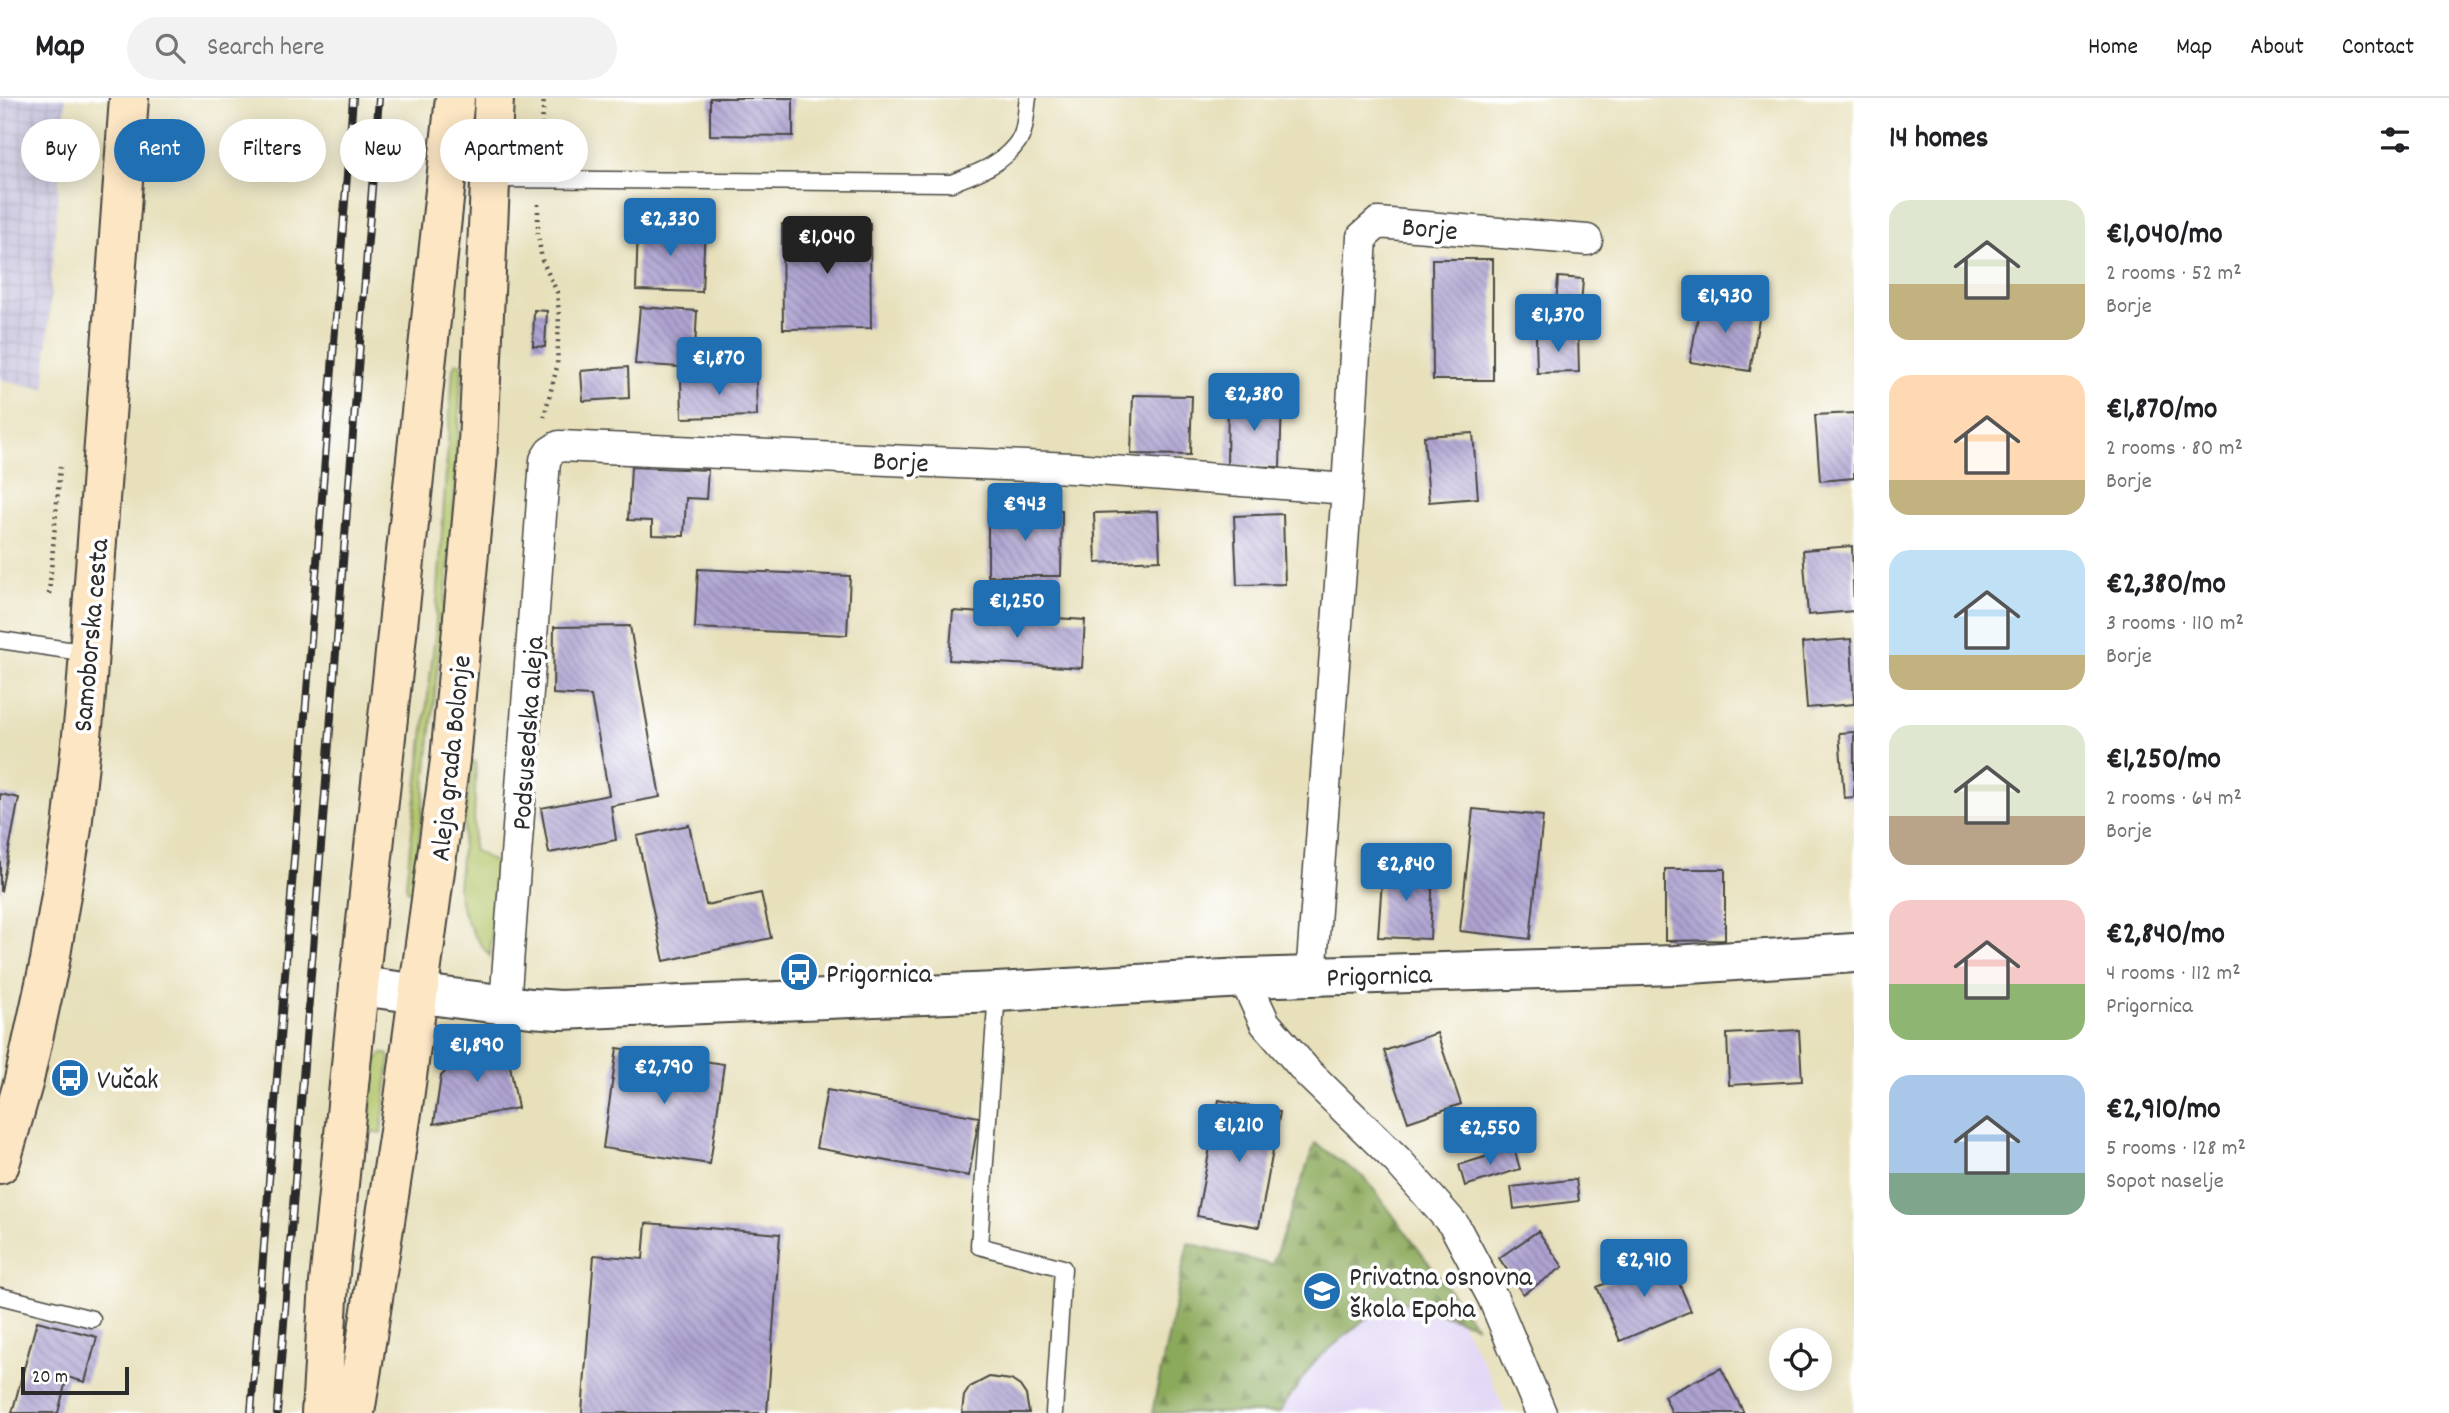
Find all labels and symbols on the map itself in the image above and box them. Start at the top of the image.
pin: €2,330 [613,198,727,258]
street label: Borje [1400,210,1459,254]
pin: €1,040 [770,216,884,276]
pin: €1,930 [1668,275,1782,335]
pin: €1,370 [1501,294,1615,354]
pin: €1,870 [662,338,776,397]
pin: €2,380 [1197,374,1311,433]
street label: Borje [872,444,930,486]
pin: €943 [984,484,1066,543]
street label: Samoborska cesta [66,536,122,734]
pin: €1,250 [960,580,1074,640]
street label: Podsusedska aleja [504,634,558,832]
street label: Aleja grada Bolonje [423,653,485,864]
pin: €2,840 [1349,844,1463,903]
bus stop icon: Prigornica [778,951,820,993]
place label: Prigornica [826,957,933,997]
street label: Prigornica [1326,957,1434,1001]
pin: €1,890 [420,1024,534,1084]
pin: €2,790 [607,1046,721,1106]
bus stop icon: Vučak [49,1057,91,1099]
place label: Vučak [97,1063,158,1103]
pin: €1,210 [1182,1104,1296,1164]
pin: €2,550 [1433,1108,1547,1167]
pin: €2,910 [1587,1240,1701,1299]
place label: Privatna osnovna škola Epoha [1349,1260,1533,1332]
school or university icon: Privatna osnovna škola Epoha [1301,1270,1343,1312]
scale bar [21,1364,130,1396]

